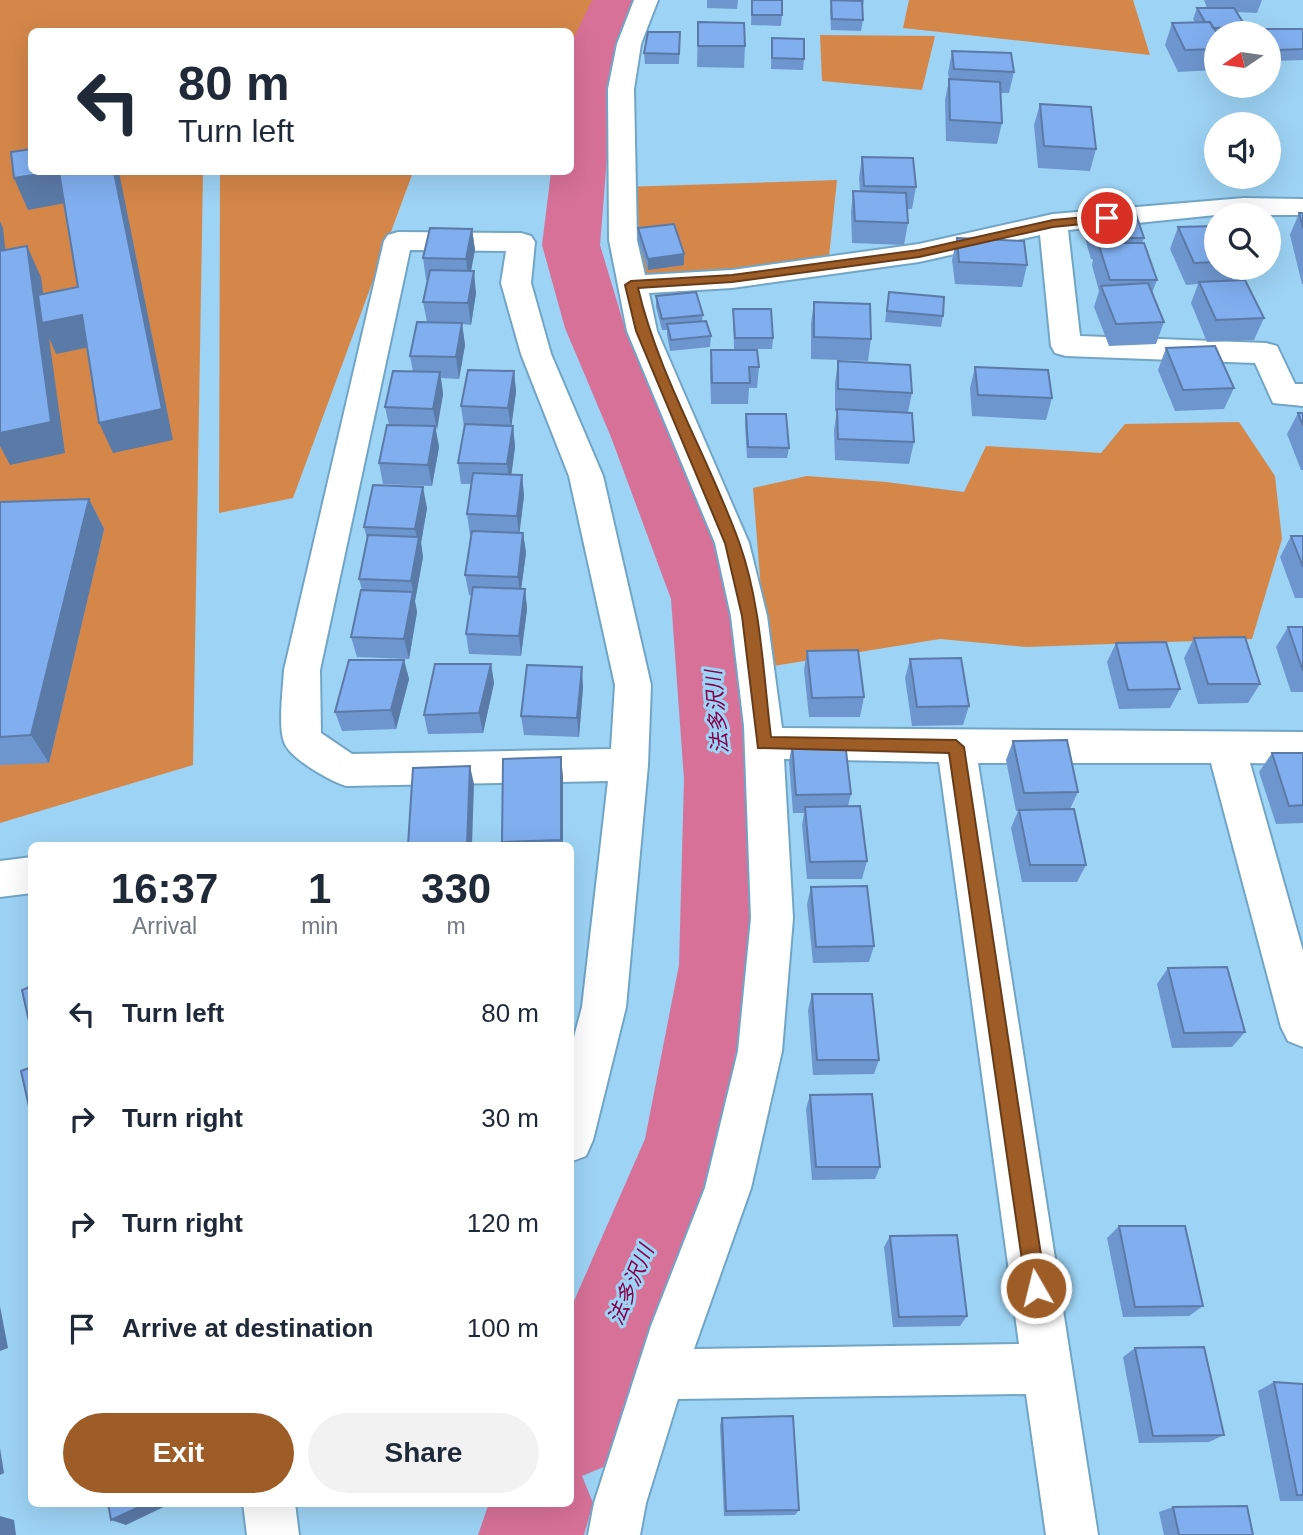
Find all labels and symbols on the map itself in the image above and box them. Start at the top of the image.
north arrow [1204,21,1281,98]
pin [1077,188,1137,248]
water label: 法多沢川 [701,667,732,755]
water label: 法多沢川 [604,1240,658,1328]
position arrow [999,1251,1073,1325]

